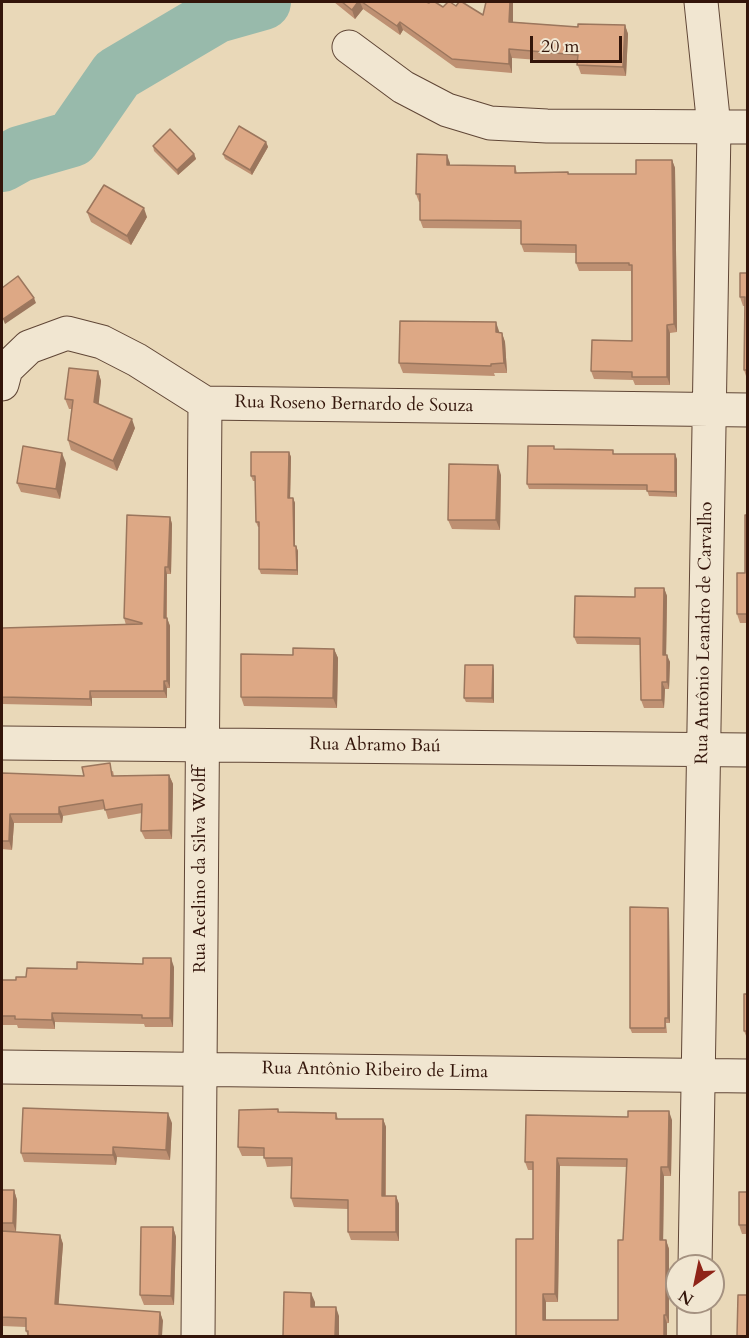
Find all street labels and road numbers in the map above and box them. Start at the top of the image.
street label: Rua Roseno Bernardo de Souza [234,392,474,418]
street label: Rua Antônio Leandro de Carvalho [692,501,718,765]
street label: Rua Abramo Baú [309,734,441,758]
street label: Rua Acelino da Silva Wolff [190,767,212,973]
street label: Rua Antônio Ribeiro de Lima [262,1058,488,1084]

